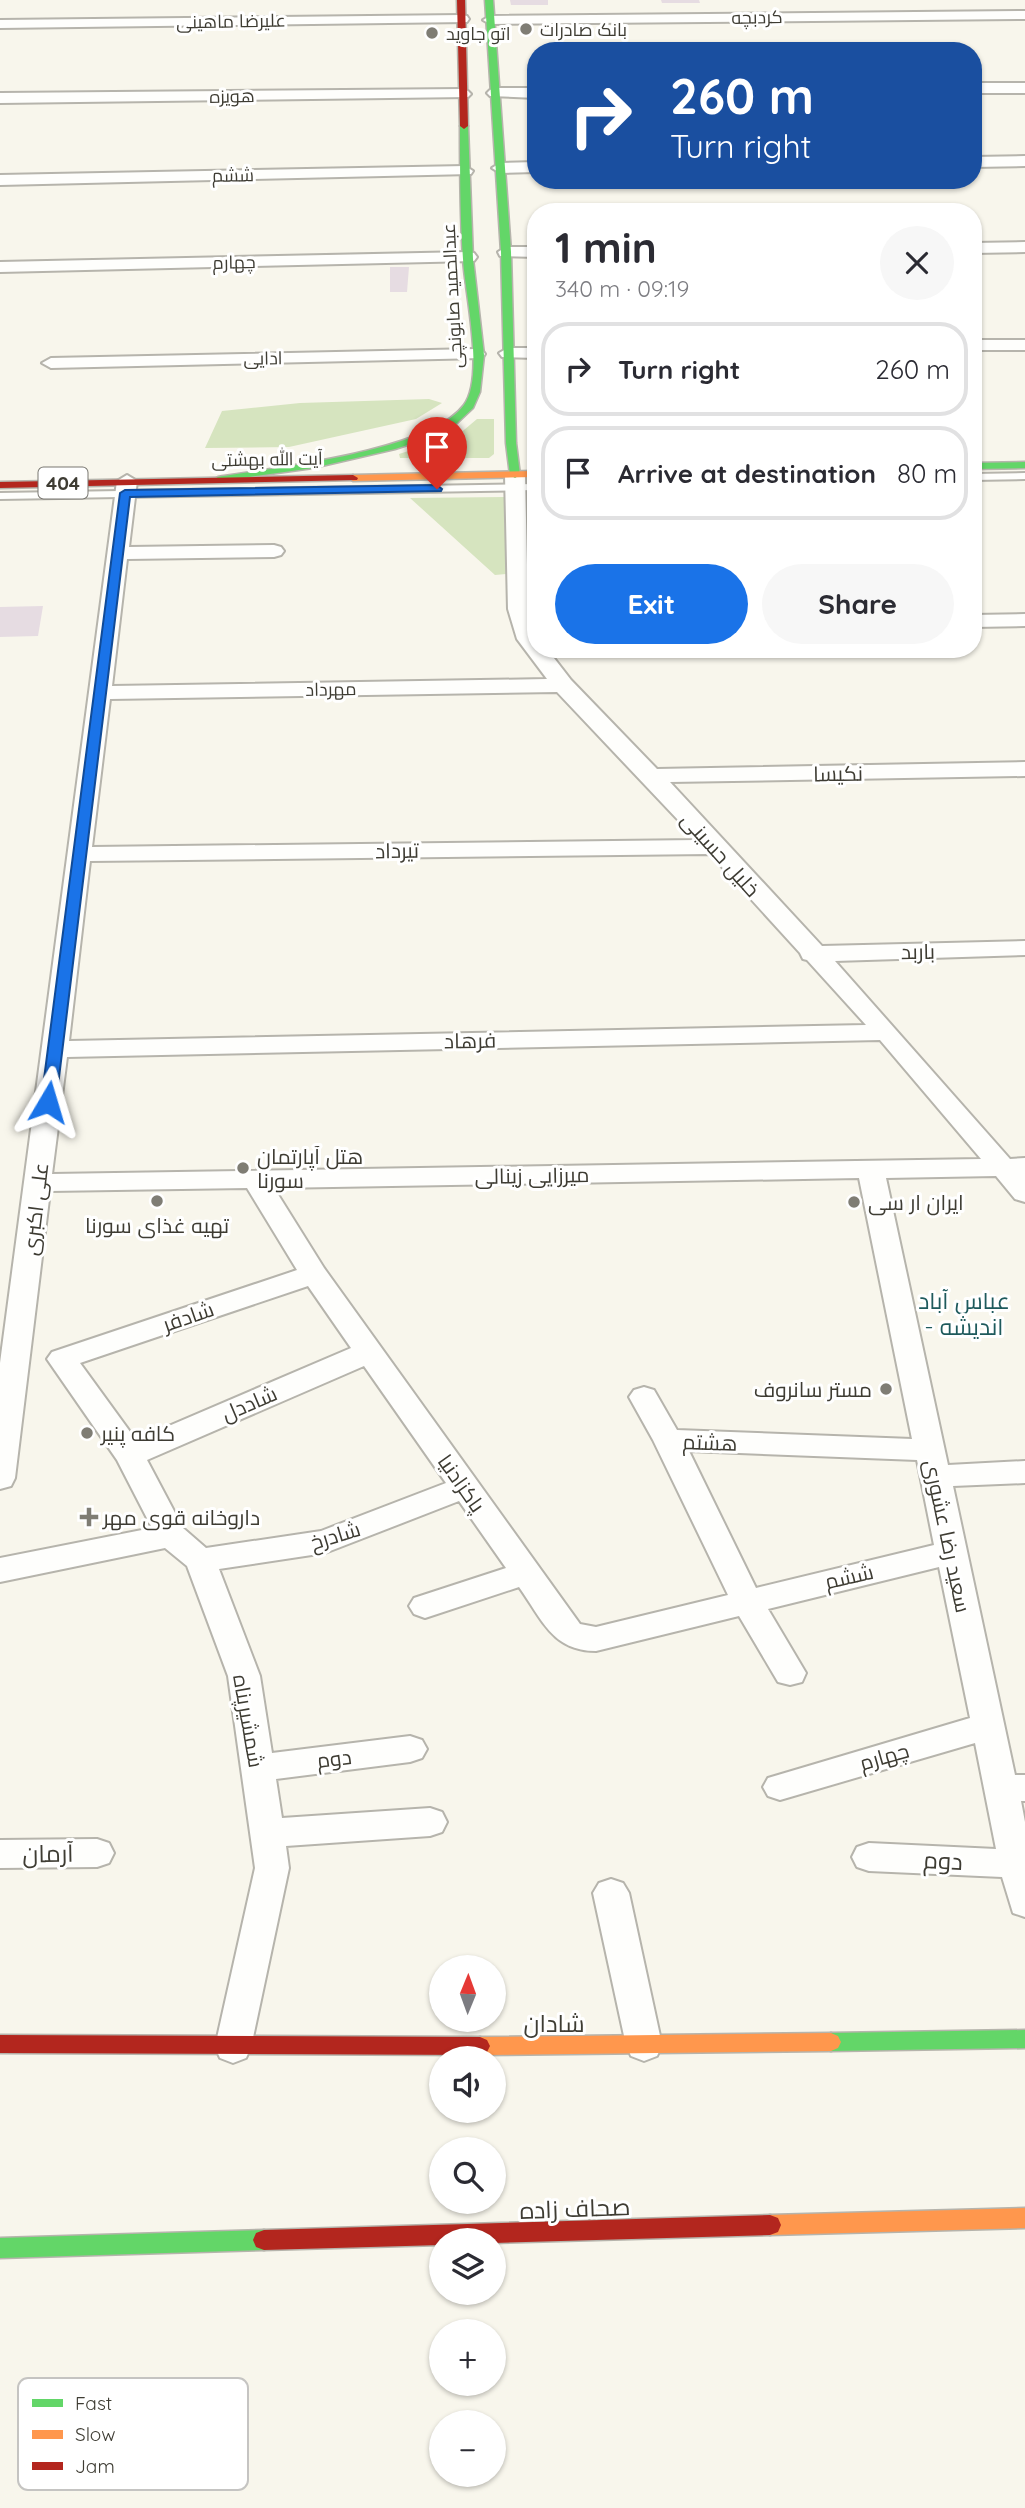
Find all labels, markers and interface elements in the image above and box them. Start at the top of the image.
street label: کردبچه [731,5,783,30]
street label: علیرضا ماهینی [176,9,286,33]
place label: بانک صادرات [540,18,627,41]
marker: بانک صادرات [518,21,534,37]
place label: اتو جاوید [446,22,511,45]
marker: اتو جاوید [424,25,440,41]
text: 260 m [670,65,814,126]
icon: right [555,70,646,161]
street label: هویزه [209,84,255,108]
text: Turn right [670,126,811,166]
street label: ششم [212,163,254,188]
text: 1 min [555,221,657,274]
street label: عبدالحمید صابونچی [437,223,468,369]
button: close [880,226,954,300]
street label: چهارم [212,250,256,275]
text: 340 m · 09:19 [555,274,689,303]
street label: ادایی [243,346,283,370]
icon: right [559,350,597,388]
text: Turn right [618,353,740,386]
text: 260 m [875,353,950,386]
pin [407,417,467,489]
icon: arrive [418,428,456,466]
street label: آیت الله بهشتی [211,447,323,471]
icon: arrive [559,454,597,492]
text: Arrive at destination [618,457,876,490]
text: 80 m [897,457,957,490]
road number: 404 [38,468,88,498]
button: Exit [555,564,748,644]
button: Share [762,564,954,644]
street label: مهرداد [305,677,357,701]
street label: نکیسا [813,760,863,786]
street label: خلیل حسینی [675,806,766,903]
street label: تیرداد [375,837,420,863]
street label: باربد [901,938,935,964]
street label: فرهاد [444,1027,496,1053]
position arrow [11,1065,85,1139]
place label: هتل آپارتمان سورنا [257,1143,363,1193]
marker: هتل آپارتمان سورنا [235,1160,251,1176]
street label: علی‌ اکبری [16,1161,55,1257]
street label: میرزایی زینالی [474,1161,590,1190]
place label: ایران ار سی [868,1189,964,1216]
marker: تهیه غذای سورنا [149,1193,165,1209]
marker: ایران ار سی [846,1194,862,1210]
place label: تهیه غذای سورنا [85,1212,229,1239]
district label: عباس آباد - اندیشه [918,1286,1010,1341]
street label: شادفر [158,1295,217,1337]
place label: مستر سانروف [754,1376,872,1402]
street label: شاددل [217,1380,281,1427]
marker: مستر سانروف [878,1381,894,1397]
place label: کافه پنیر [100,1420,175,1448]
marker: کافه پنیر [79,1425,95,1441]
street label: هشتم [682,1428,738,1458]
street label: پاکزادنیا [431,1449,492,1519]
street label: سعید رضا عشوری [918,1457,977,1615]
place label: داروخانه قوی مهر [102,1504,260,1531]
marker: داروخانه قوی مهر [81,1509,97,1525]
street label: شادرخ [307,1515,364,1557]
street label: ششم [822,1558,876,1596]
street label: شمشیرپناه [226,1672,270,1770]
street label: چهارم [856,1737,912,1777]
street label: دوم [315,1743,353,1775]
street label: آرمان [22,1838,74,1868]
street label: دوم [922,1844,964,1878]
north arrow [429,1955,506,2032]
map controls [429,1955,506,2487]
street label: شادان [524,2008,584,2038]
button: sound [429,2046,506,2123]
button: search [429,2137,506,2214]
street label: صحاف زاده [519,2191,631,2225]
button: layers [429,2228,506,2305]
button: + [429,2319,506,2396]
legend [18,2378,248,2490]
text: Fast [75,2391,112,2415]
button: − [429,2410,506,2487]
text: Slow [75,2422,116,2446]
text: Jam [75,2454,115,2478]

